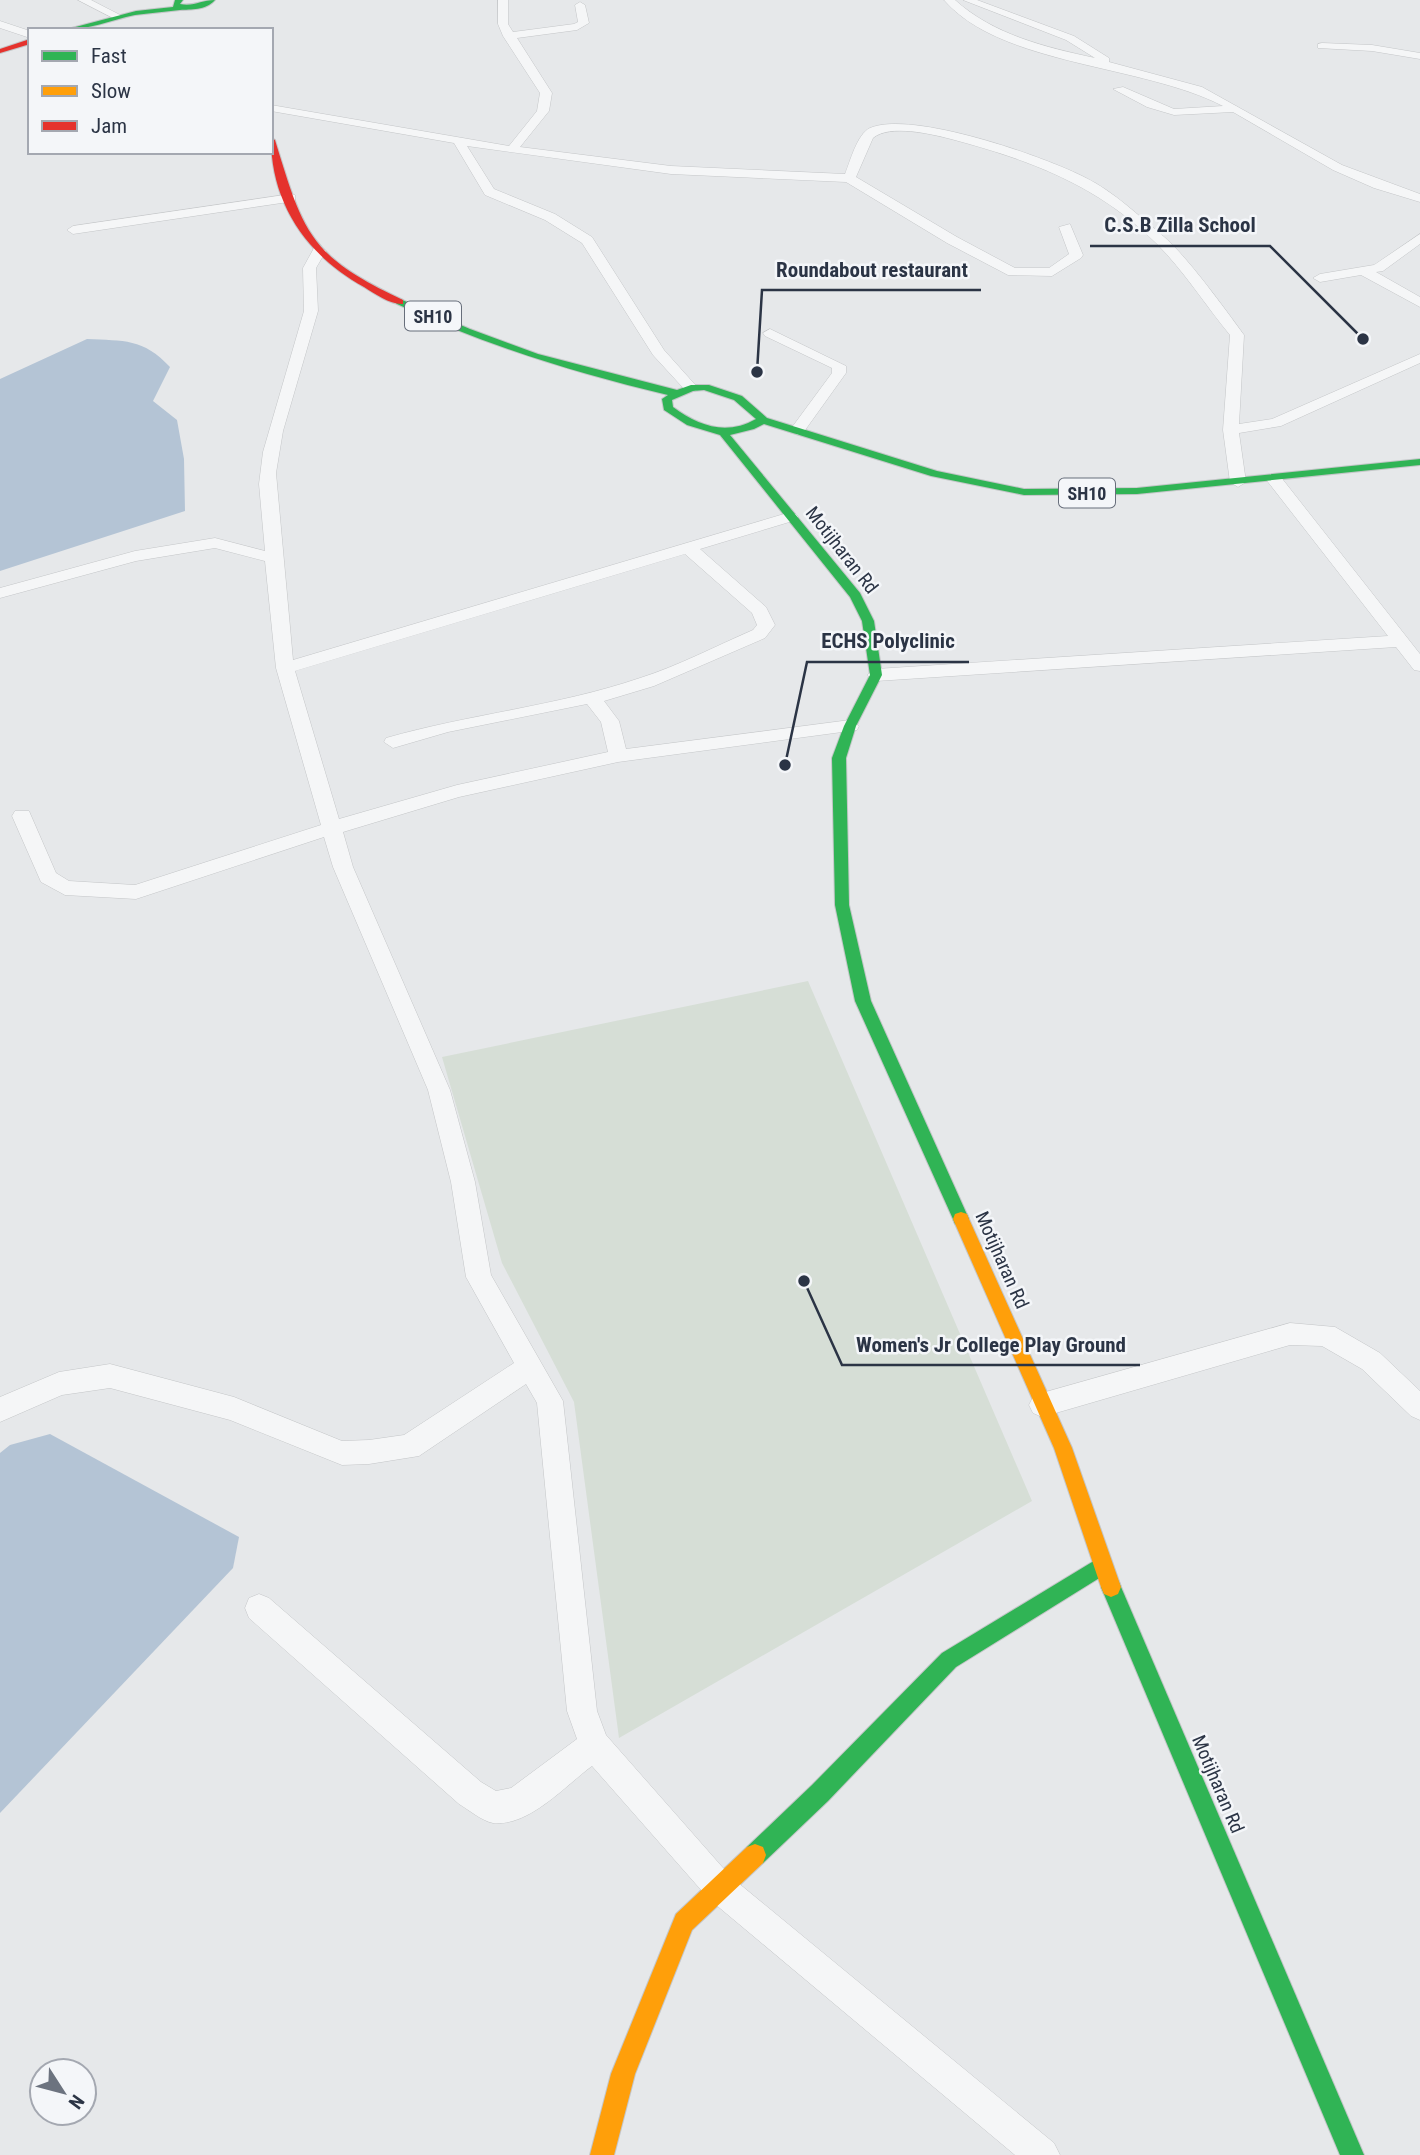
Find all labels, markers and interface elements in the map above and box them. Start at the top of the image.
legend [28,28,273,154]
text: Fast [91,44,127,68]
text: Slow [91,79,131,103]
text: Jam [91,114,127,138]
callout: C.S.B Zilla School [1090,204,1270,246]
text: C.S.B Zilla School [1104,213,1256,237]
callout: Roundabout restaurant [762,248,981,290]
text: Roundabout restaurant [776,258,968,282]
road number: SH10 [405,302,461,330]
road number: SH10 [1059,478,1115,508]
street label: Motijharan Rd [801,502,883,598]
callout: ECHS Polyclinic [807,620,969,662]
text: ECHS Polyclinic [821,629,955,653]
street label: Motijharan Rd [970,1208,1034,1312]
callout: Women's Jr College Play Ground [842,1323,1140,1365]
text: Women's Jr College Play Ground [856,1333,1126,1357]
street label: Motijharan Rd [1187,1732,1249,1836]
north arrow [28,2057,98,2127]
text: N [64,2090,89,2113]

